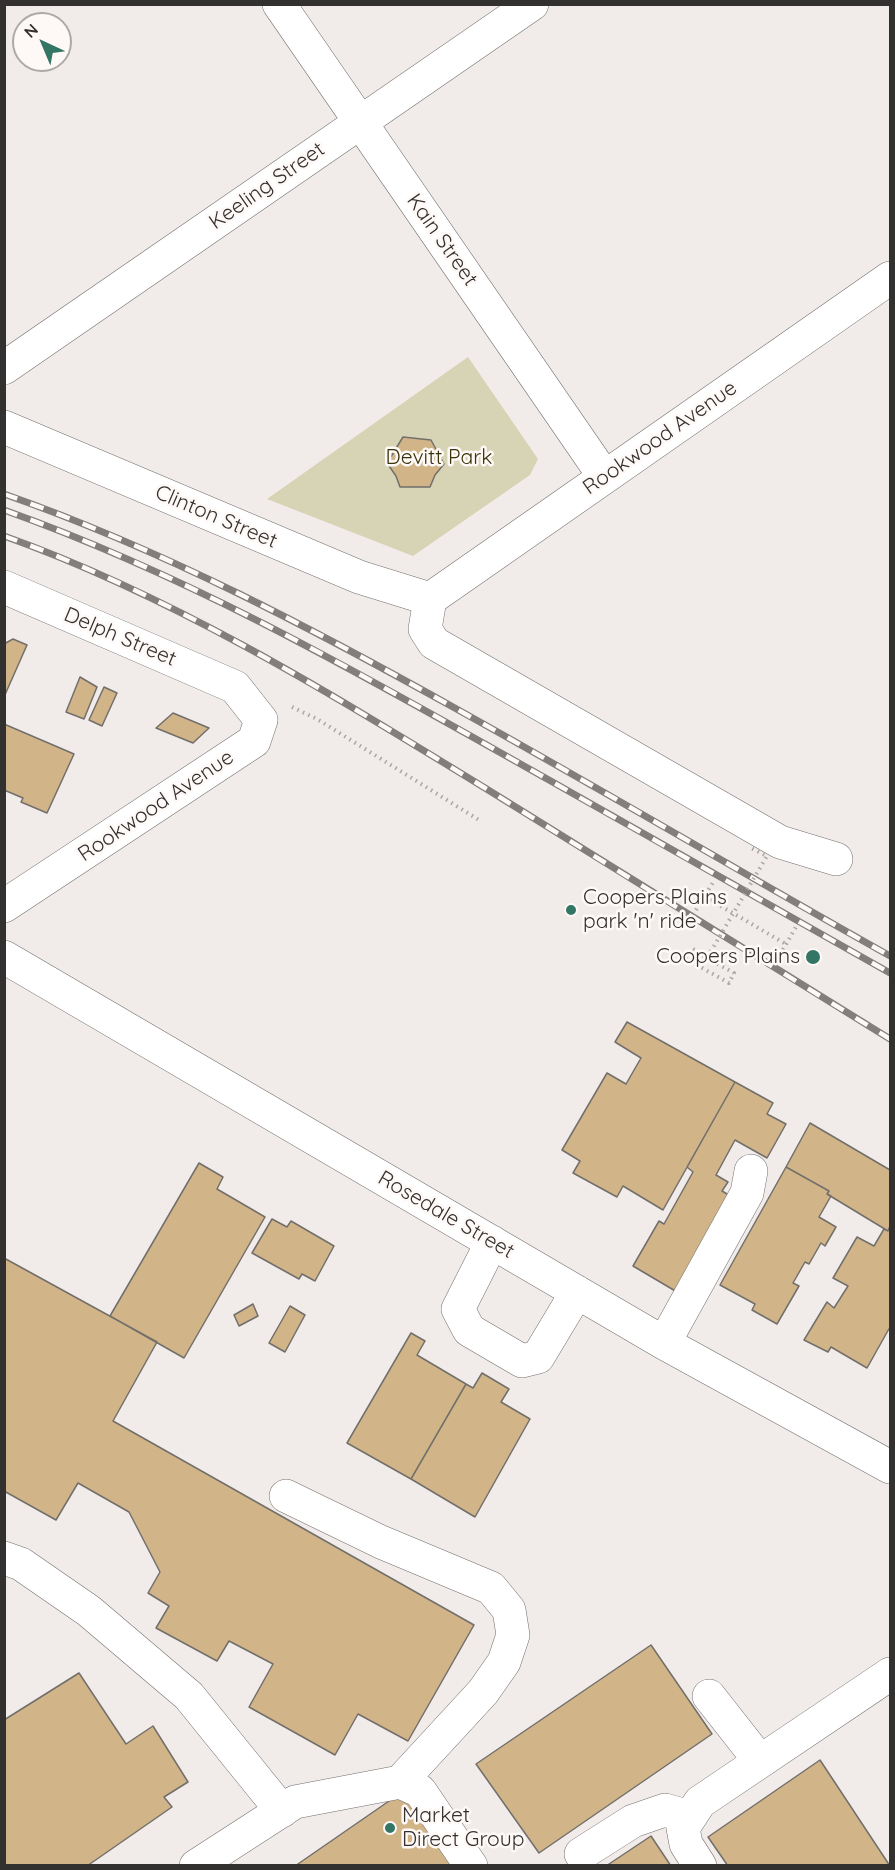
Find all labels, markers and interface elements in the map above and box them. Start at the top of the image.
north arrow [12,12,72,72]
text: N [20,19,42,42]
street label: Keeling Street [204,137,330,235]
street label: Kain Street [401,189,483,291]
street label: Rookwood Avenue [578,375,742,501]
park label: Devitt Park [385,445,493,471]
street label: Clinton Street [151,480,281,554]
street label: Delph Street [60,602,180,672]
street label: Rookwood Avenue [74,745,238,867]
place label: Coopers Plains park 'n' ride [583,885,727,935]
marker: Coopers Plains park 'n' ride [564,903,578,917]
place label: Coopers Plains [656,944,800,970]
marker: Coopers Plains [804,948,822,966]
street label: Rosedale Street [373,1166,519,1264]
place label: Market Direct Group [402,1803,524,1853]
marker: Market Direct Group [383,1821,397,1835]

